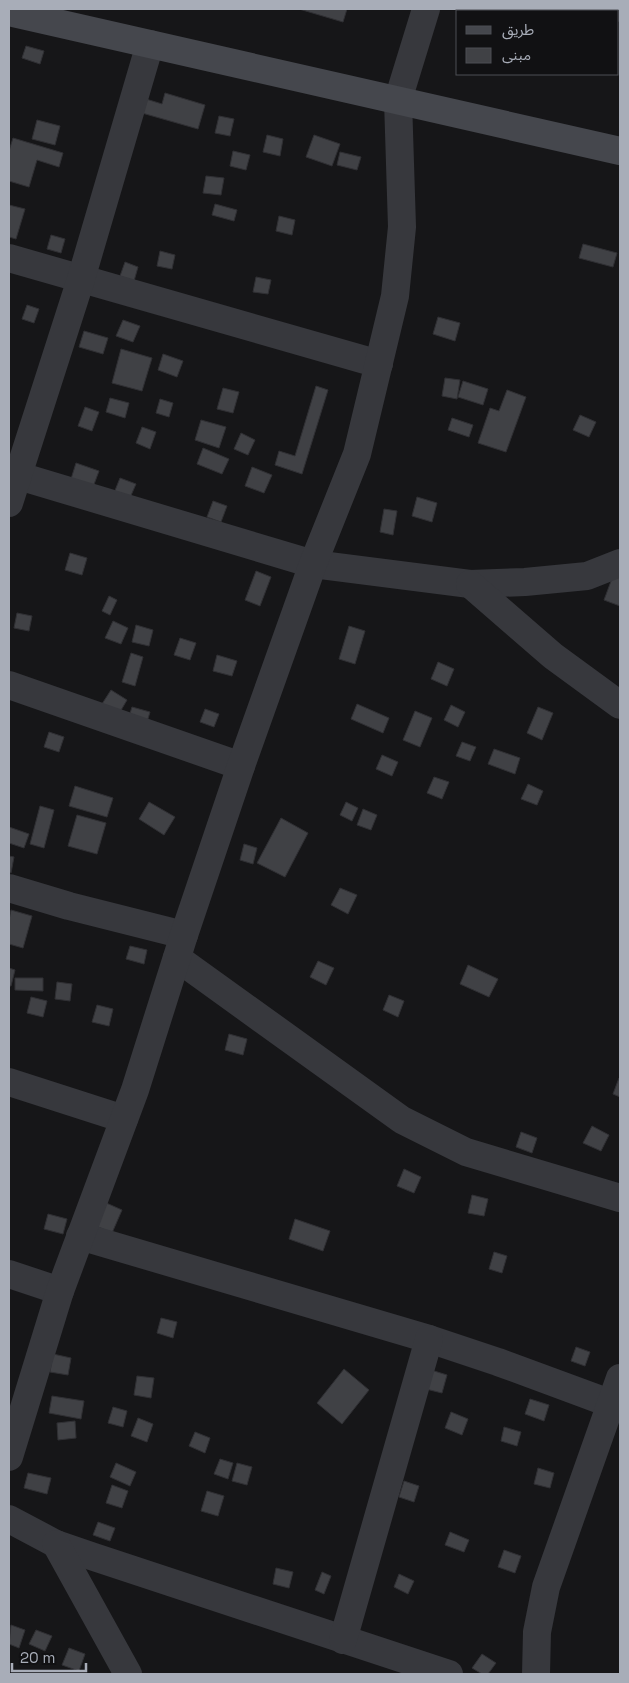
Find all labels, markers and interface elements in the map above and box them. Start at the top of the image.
legend [456,10,619,75]
text: طريق [502,20,534,40]
text: مبنى [502,45,531,64]
scale bar [12,1640,86,1672]
text: 20 m [20,1648,55,1667]

